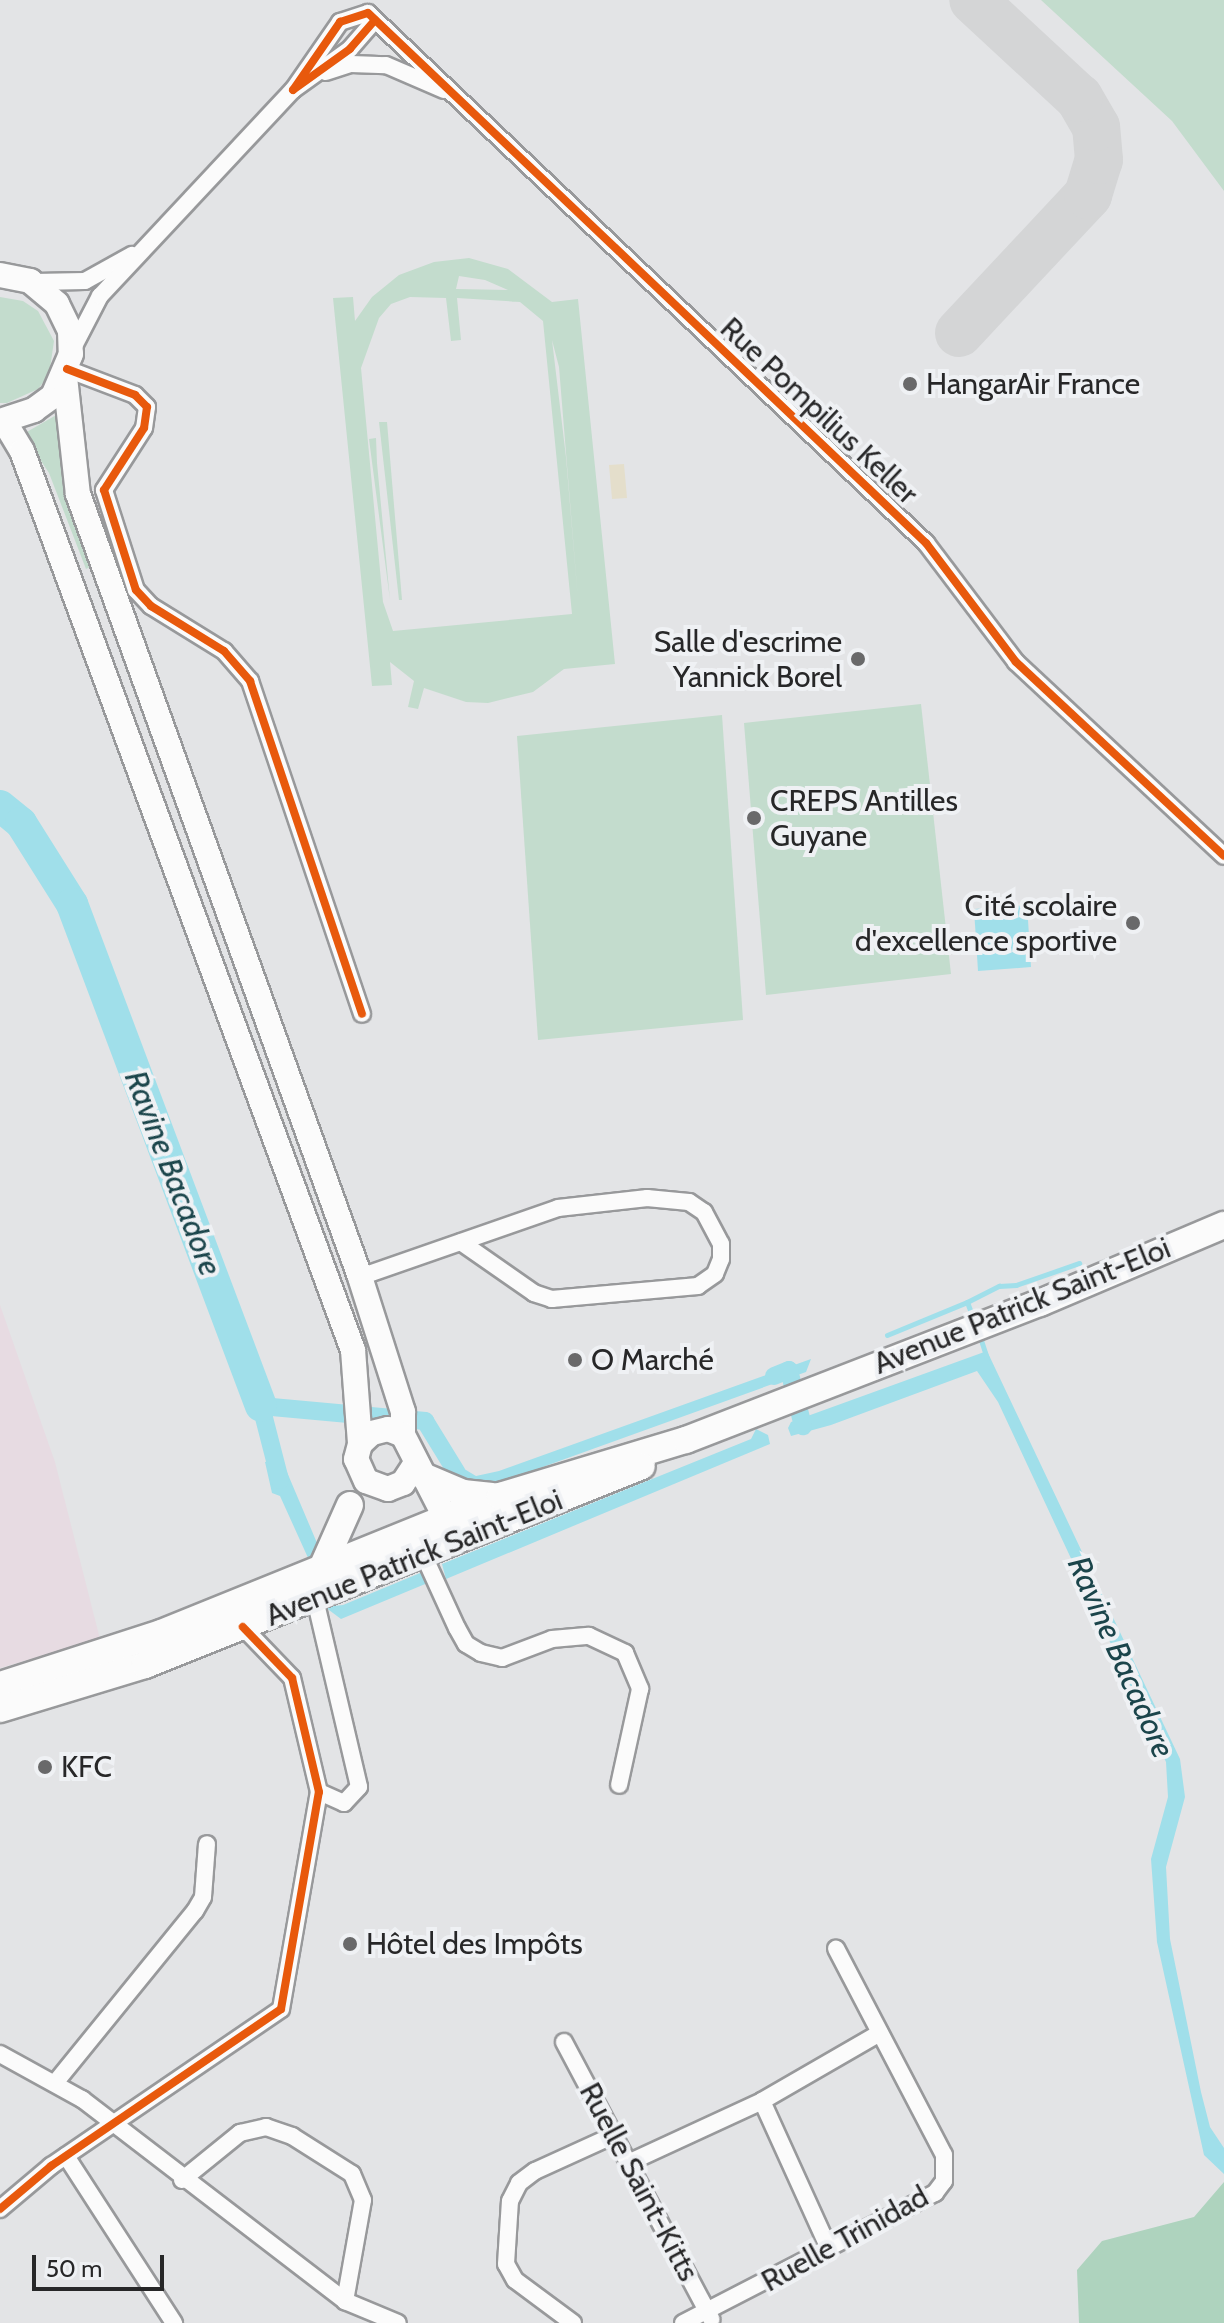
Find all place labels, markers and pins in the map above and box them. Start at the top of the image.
place label: HangarAir France [926,366,1140,402]
marker: HangarAir France [901,375,919,393]
place label: Salle d'escrime Yannick Borel [654,624,842,694]
marker: Salle d'escrime Yannick Borel [849,650,867,668]
place label: CREPS Antilles Guyane [770,783,958,854]
marker: CREPS Antilles Guyane [745,809,763,827]
place label: Cité scolaire d'excellence sportive [855,888,1117,958]
marker: Cité scolaire d'excellence sportive [1124,914,1142,932]
place label: O Marché [591,1342,714,1378]
marker: O Marché [566,1351,584,1369]
place label: KFC [61,1749,112,1785]
marker: KFC [36,1758,54,1776]
place label: Hôtel des Impôts [366,1926,583,1962]
marker: Hôtel des Impôts [341,1935,359,1953]

